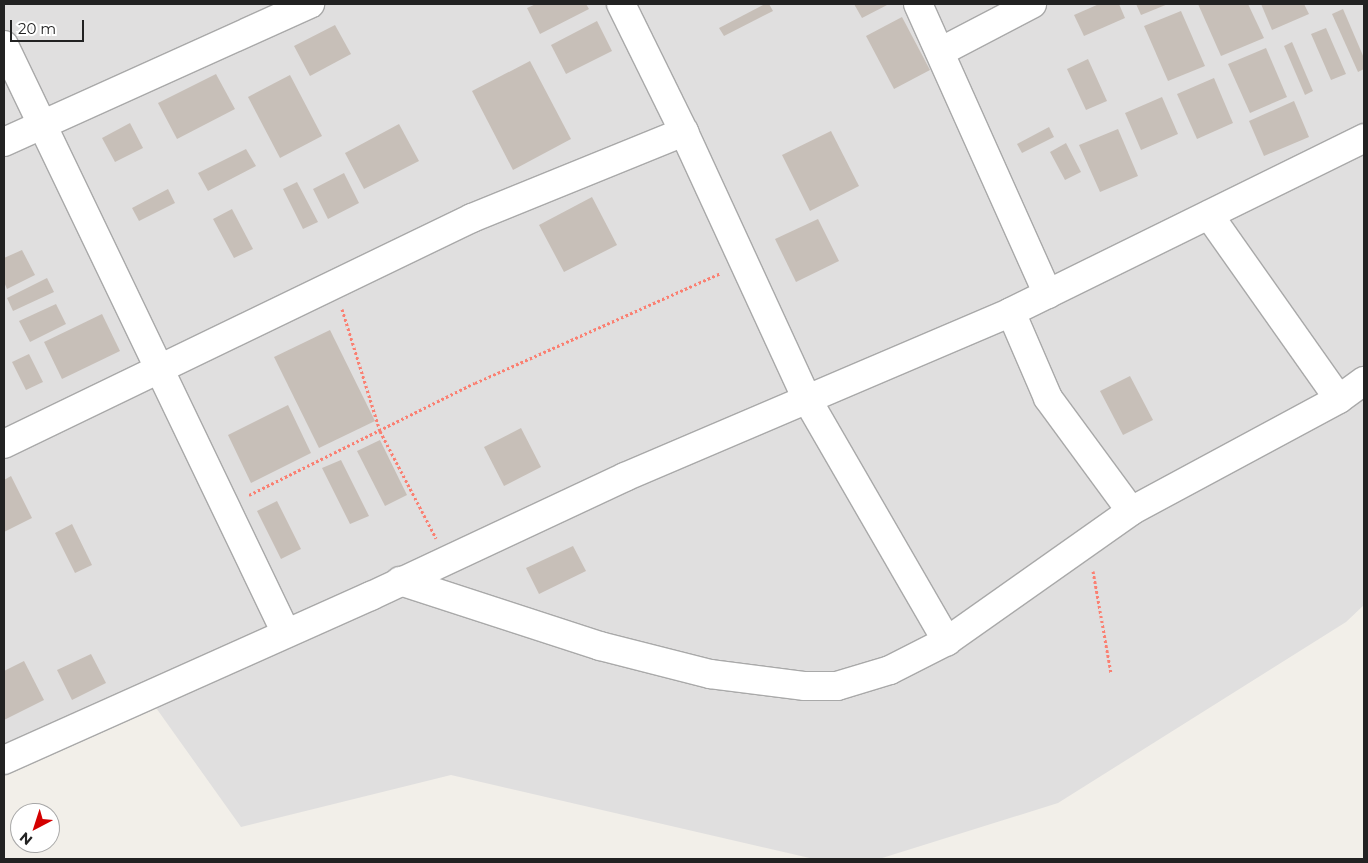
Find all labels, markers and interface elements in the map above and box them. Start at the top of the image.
scale bar [12,10,86,42]
text: 20 m [18,19,56,38]
north arrow [10,803,60,853]
text: N [16,828,36,849]

